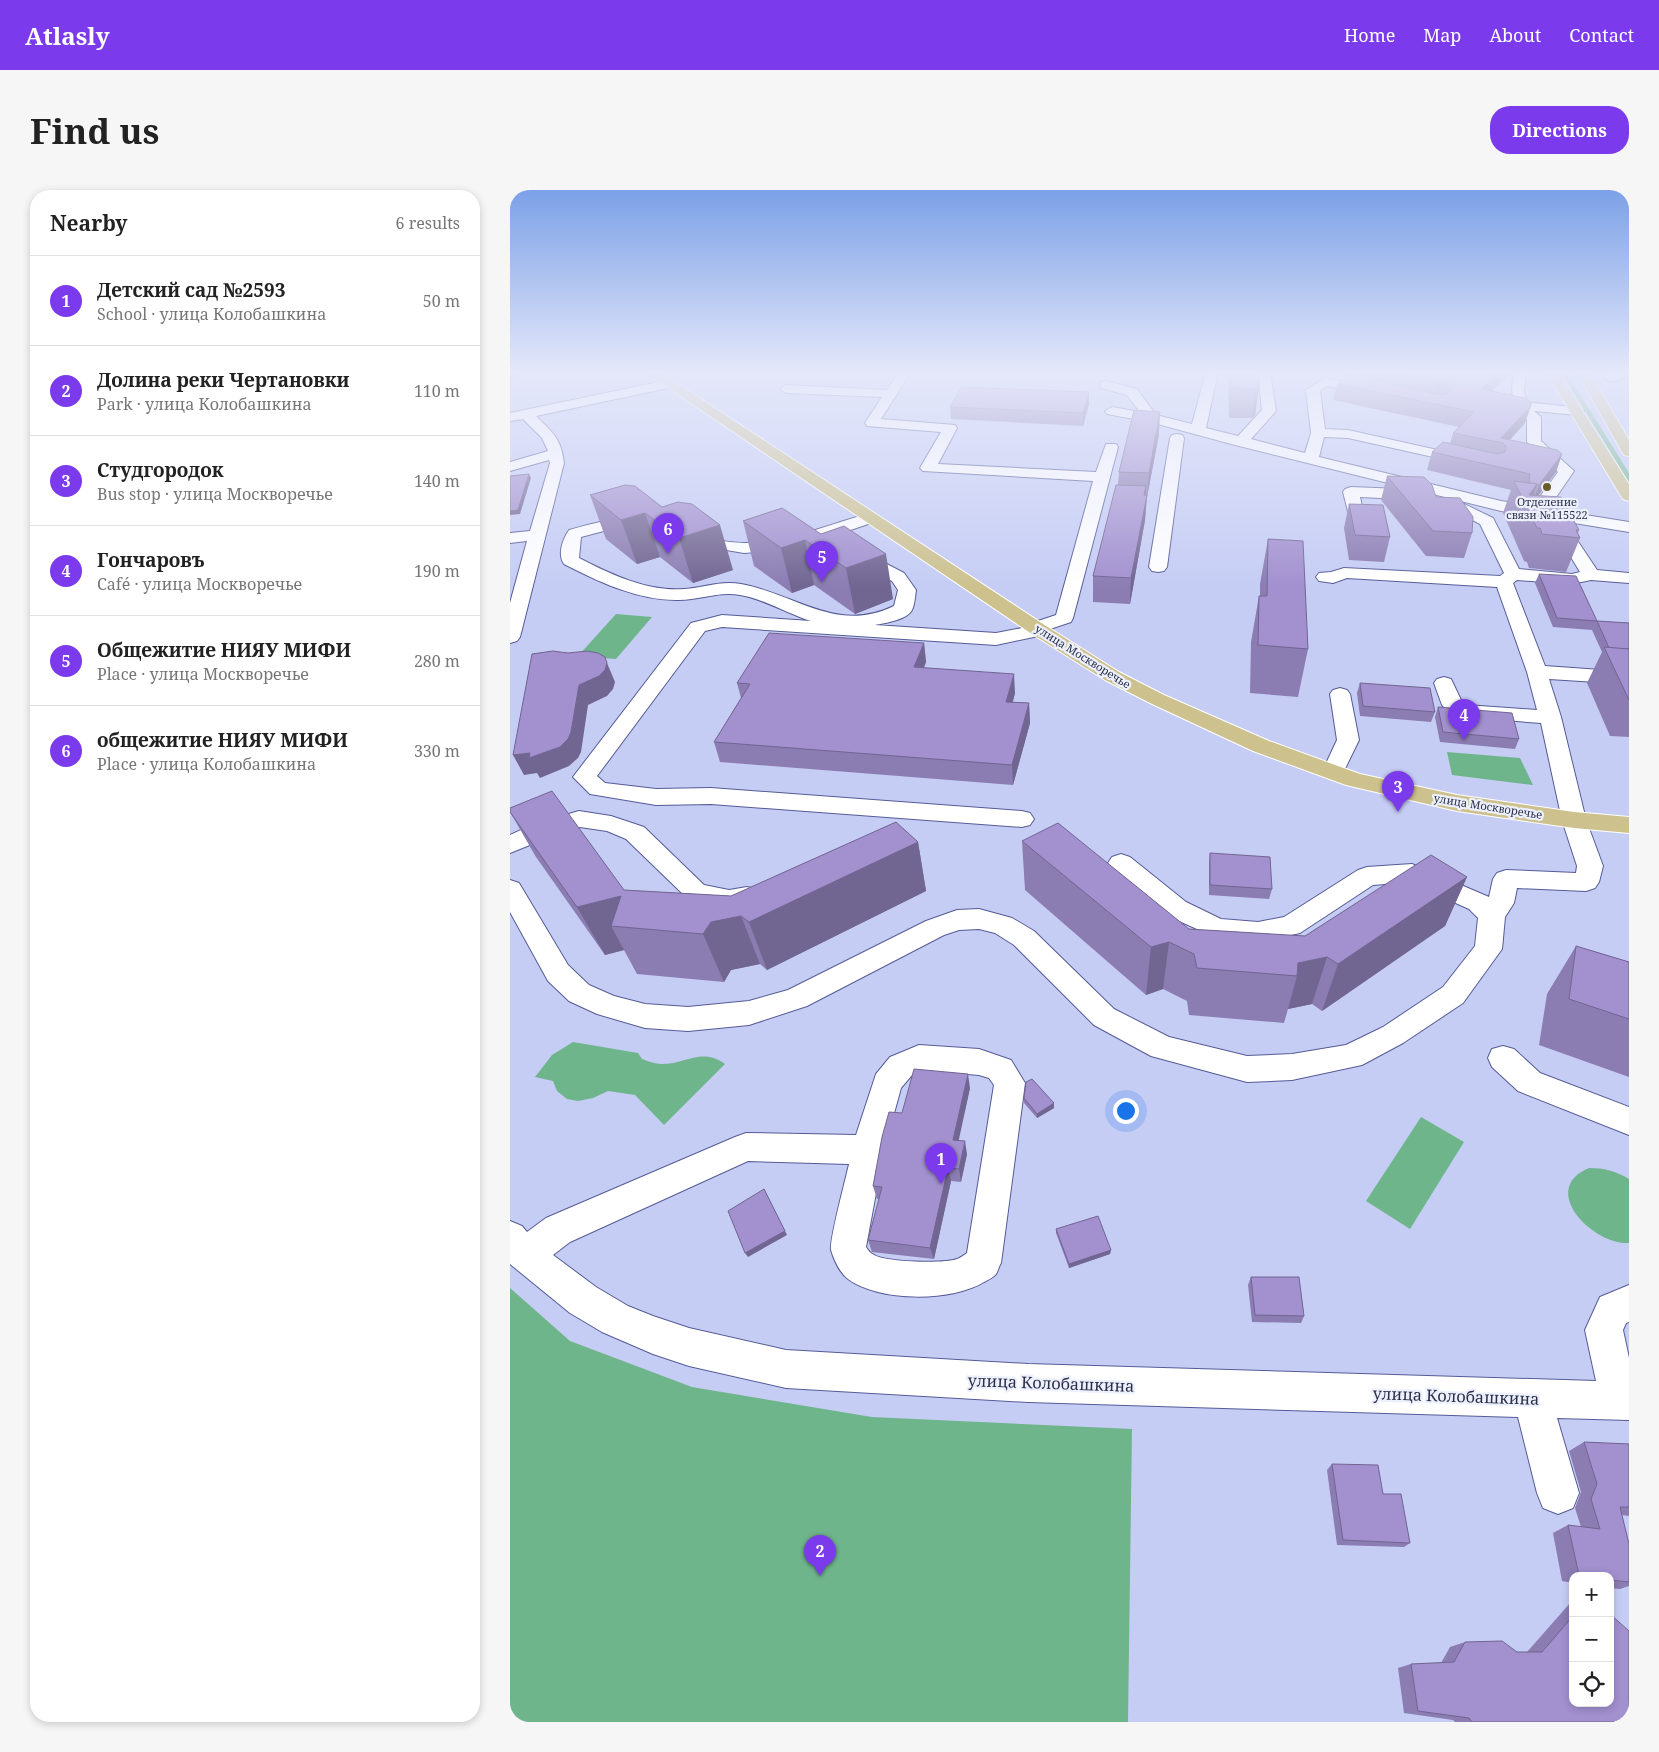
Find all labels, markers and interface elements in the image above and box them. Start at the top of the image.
text: Atlasly [25,19,110,52]
text: Home [1344,23,1395,47]
text: Map [1423,23,1461,47]
text: About [1489,23,1541,47]
text: Contact [1569,23,1634,47]
button: Directions [1490,106,1629,154]
text: Find us [30,107,159,154]
text: Nearby [50,209,128,237]
text: 6 results [396,212,460,234]
text: Детский сад №2593 [97,277,285,303]
text: 1 [61,290,71,312]
text: 50 m [423,290,460,312]
text: School · улица Колобашкина [97,303,326,325]
text: Долина реки Чертановки [97,367,349,393]
text: 2 [61,380,71,402]
text: 110 m [414,380,460,402]
text: Park · улица Колобашкина [97,393,312,415]
text: Студгородок [97,457,223,483]
text: 3 [61,470,71,492]
text: 140 m [414,470,460,492]
marker: Отделение связи №115522 [1541,481,1553,493]
text: Bus stop · улица Москворечье [97,483,333,505]
place label: Отделение связи №115522 [1506,494,1588,522]
pin: 6 [652,513,684,554]
pin: 5 [806,541,838,582]
text: Гончаровъ [97,547,204,573]
text: 4 [61,560,71,582]
text: 190 m [414,560,460,582]
text: Café · улица Москворечье [97,573,302,595]
street label: улица Москворечье [1033,621,1134,691]
text: Общежитие НИЯУ МИФИ [97,637,351,663]
text: 5 [61,650,71,672]
text: 280 m [414,650,460,672]
text: Place · улица Москворечье [97,663,309,685]
pin: 4 [1448,699,1480,740]
text: общежитие НИЯУ МИФИ [97,727,348,753]
text: 6 [61,740,71,762]
text: 330 m [414,740,460,762]
text: Place · улица Колобашкина [97,753,316,775]
pin: 3 [1382,771,1414,812]
street label: улица Москворечье [1433,790,1543,822]
your location [1113,1098,1139,1124]
pin: 1 [925,1143,957,1184]
street label: улица Колобашкина [967,1369,1135,1397]
street label: улица Колобашкина [1372,1382,1540,1410]
pin: 2 [804,1535,836,1576]
map controls [1569,1572,1614,1707]
button: + [1569,1572,1614,1617]
button: − [1569,1617,1614,1662]
button: locate [1569,1662,1614,1707]

